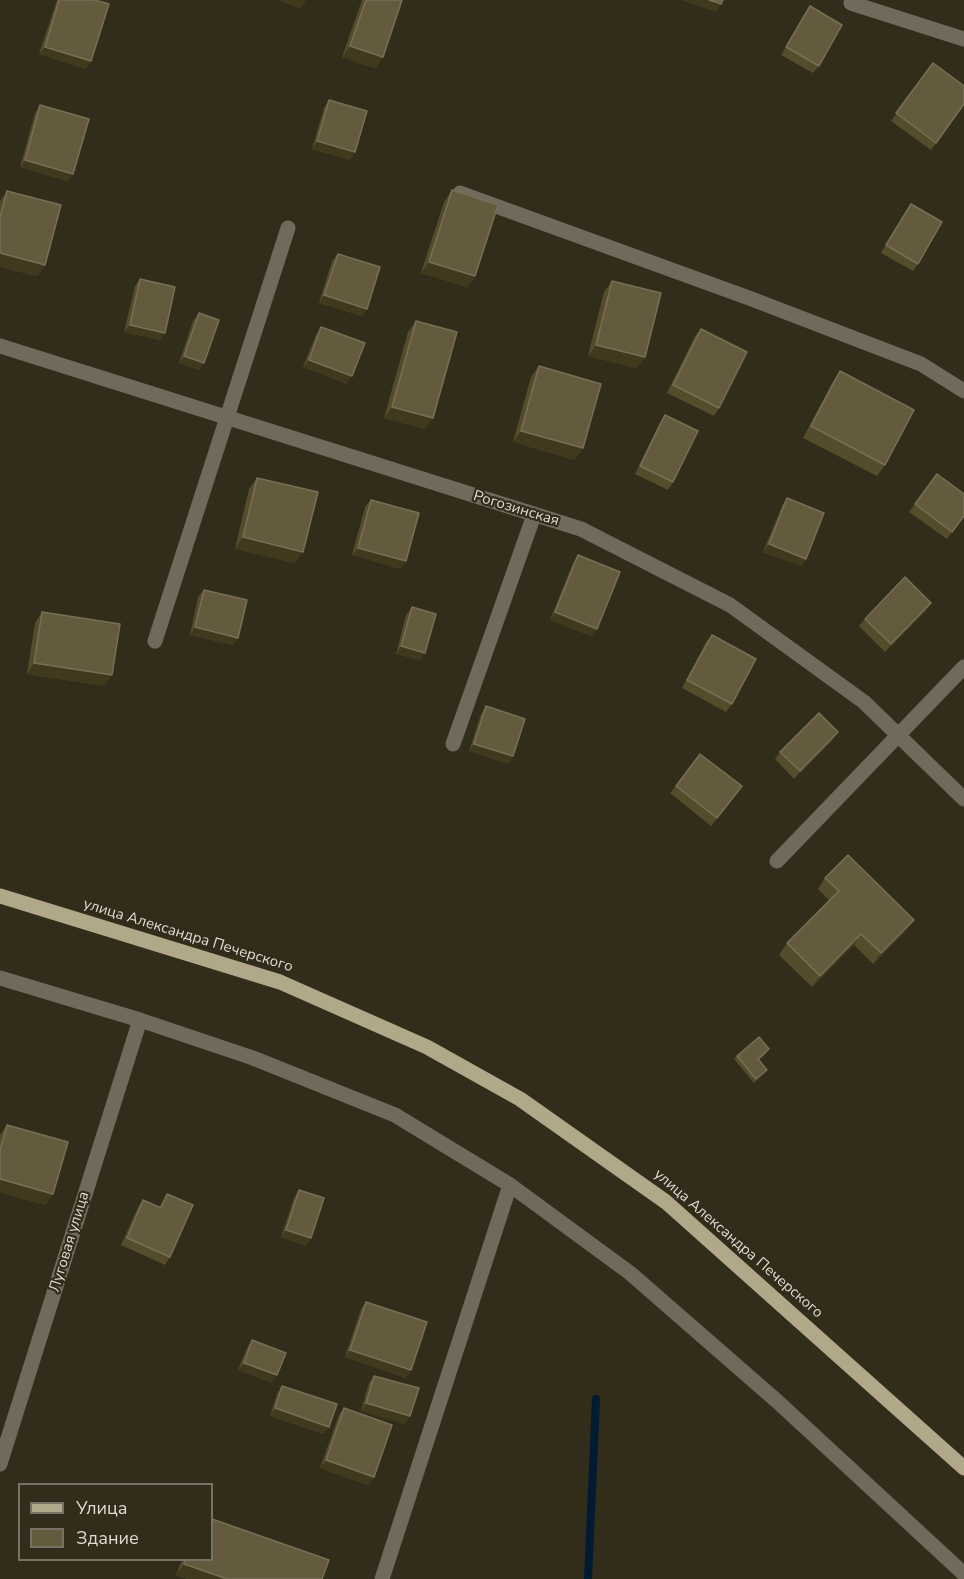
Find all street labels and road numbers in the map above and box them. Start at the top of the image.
street label: Рогозинская [471,487,561,531]
street label: улица Александра Печерского [81,895,295,977]
street label: улица Александра Печерского [650,1166,826,1322]
street label: Луговая улица [46,1190,94,1294]

